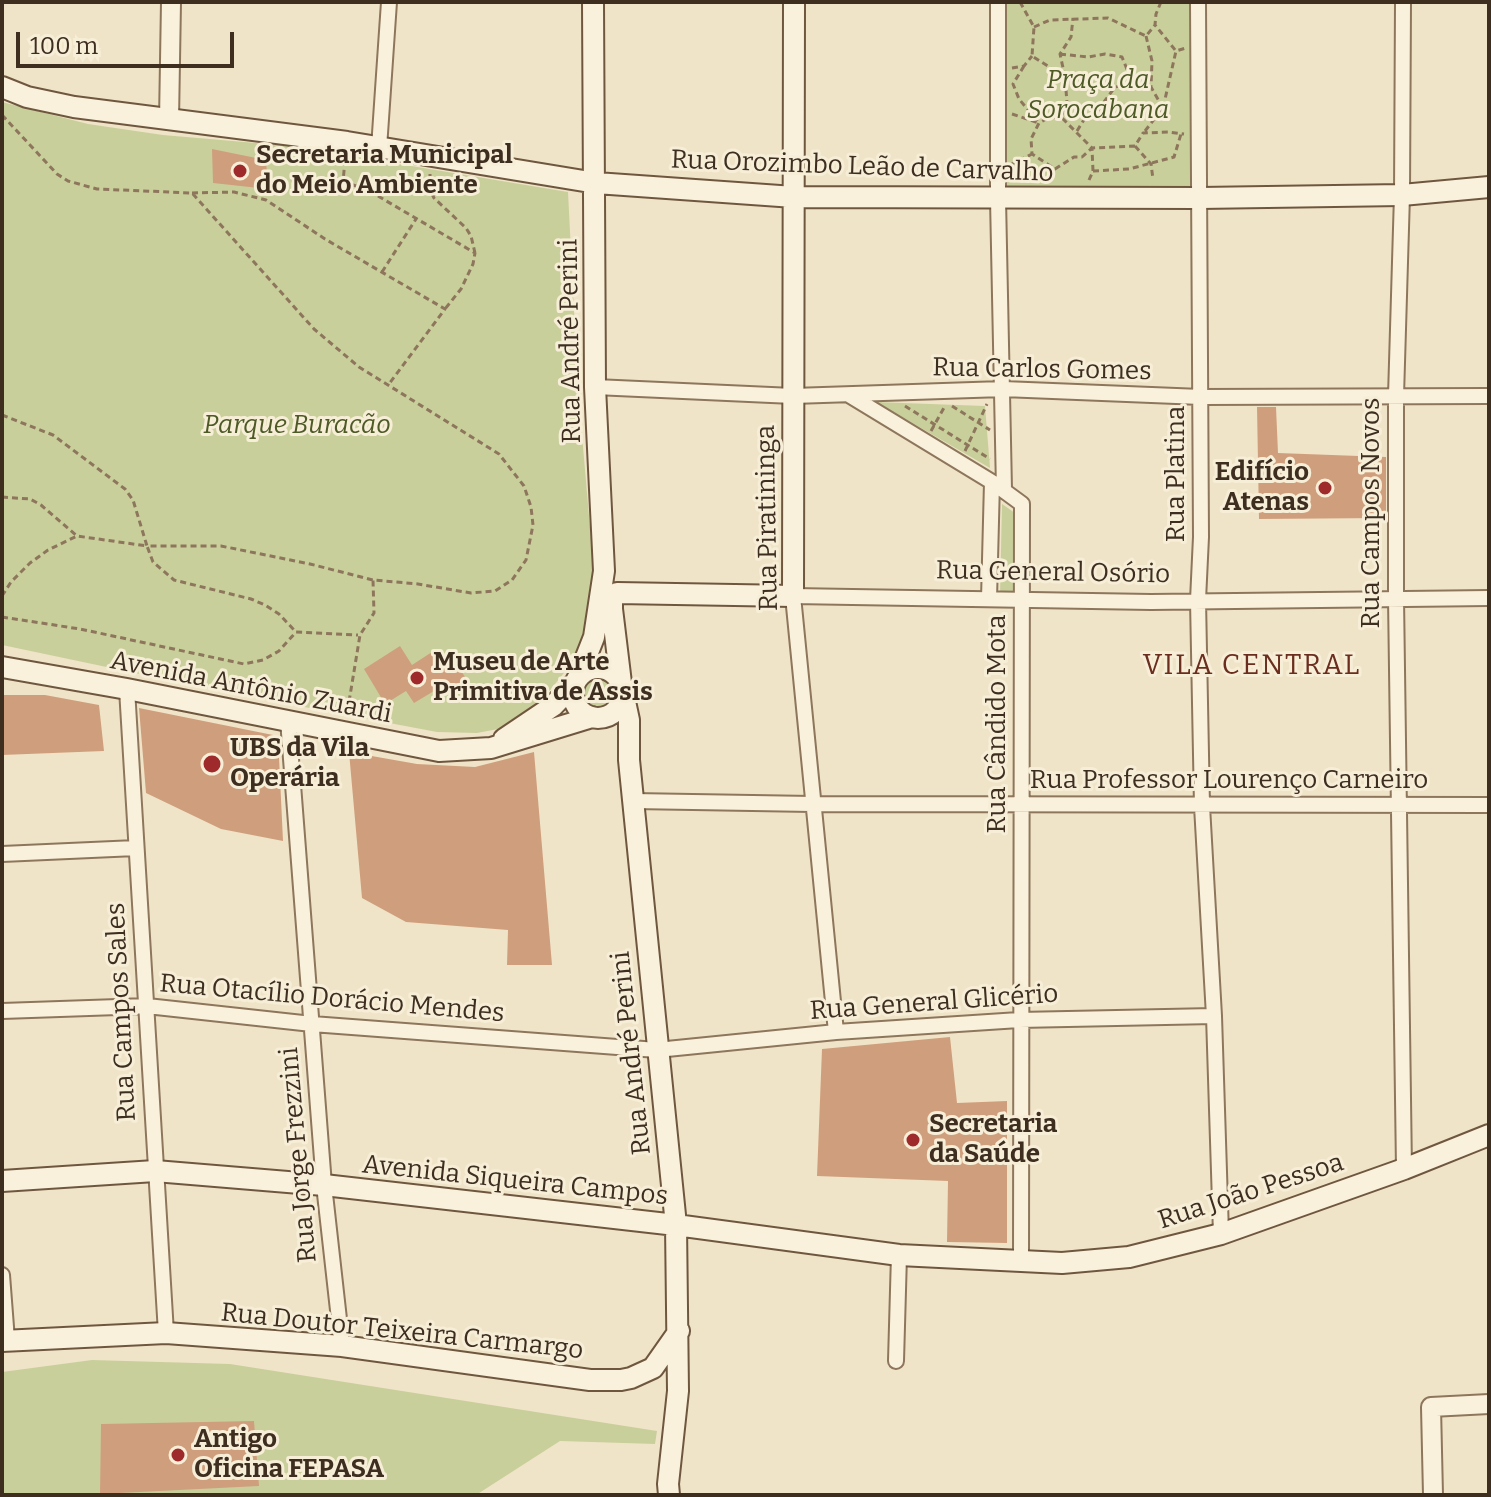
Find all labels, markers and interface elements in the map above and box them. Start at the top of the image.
scale bar [20,16,238,66]
text: 100 m [30,32,98,60]
park label: Praça da Sorocabana [1027,65,1169,126]
place label: Secretaria Municipal do Meio Ambiente [256,140,513,202]
street label: Rua Orozimbo Leão de Carvalho [670,145,1054,189]
marker: Secretaria Municipal do Meio Ambiente [231,162,249,180]
street label: Rua André Perini [554,238,588,444]
street label: Rua Carlos Gomes [932,352,1152,388]
street label: Rua Campos Novos [1356,398,1388,628]
street label: Rua Platina [1161,406,1193,542]
park label: Parque Buracão [203,410,391,442]
street label: Rua Piratininga [751,425,785,611]
place label: Edifício Atenas [1215,457,1309,518]
marker: Edifício Atenas [1316,479,1334,497]
street label: Rua General Osório [936,555,1170,591]
street label: Rua Cândido Mota [982,615,1014,833]
street label: Avenida Antônio Zuardi [108,645,394,731]
place label: Museu de Arte Primitiva de Assis [433,647,653,708]
district label: VILA CENTRAL [1143,649,1361,683]
marker: Museu de Arte Primitiva de Assis [408,669,426,687]
place label: UBS da Vila Operária [230,733,369,794]
marker: UBS da Vila Operária [201,753,223,775]
street label: Rua Professor Lourenço Carneiro [1030,765,1428,797]
street label: Rua Campos Sales [101,902,143,1122]
street label: Rua André Perini [606,950,658,1156]
street label: Rua Otacílio Dorácio Mendes [158,968,506,1030]
street label: Rua General Glicério [809,979,1059,1027]
street label: Rua Jorge Frezzini [274,1046,324,1264]
place label: Secretaria da Saúde [929,1109,1057,1170]
marker: Secretaria da Saúde [904,1131,922,1149]
street label: Rua João Pessoa [1154,1147,1348,1237]
street label: Avenida Siqueira Campos [361,1149,669,1213]
street label: Rua Doutor Teixeira Carmargo [219,1297,585,1367]
place label: Antigo Oficina FEPASA [194,1424,384,1486]
marker: Antigo Oficina FEPASA [169,1446,187,1464]

